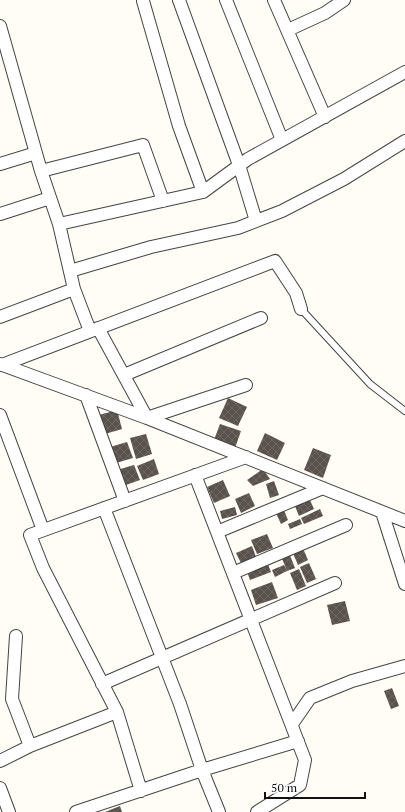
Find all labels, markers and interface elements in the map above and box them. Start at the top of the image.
scale bar [265,774,365,800]
text: 50 m [271,780,298,795]

